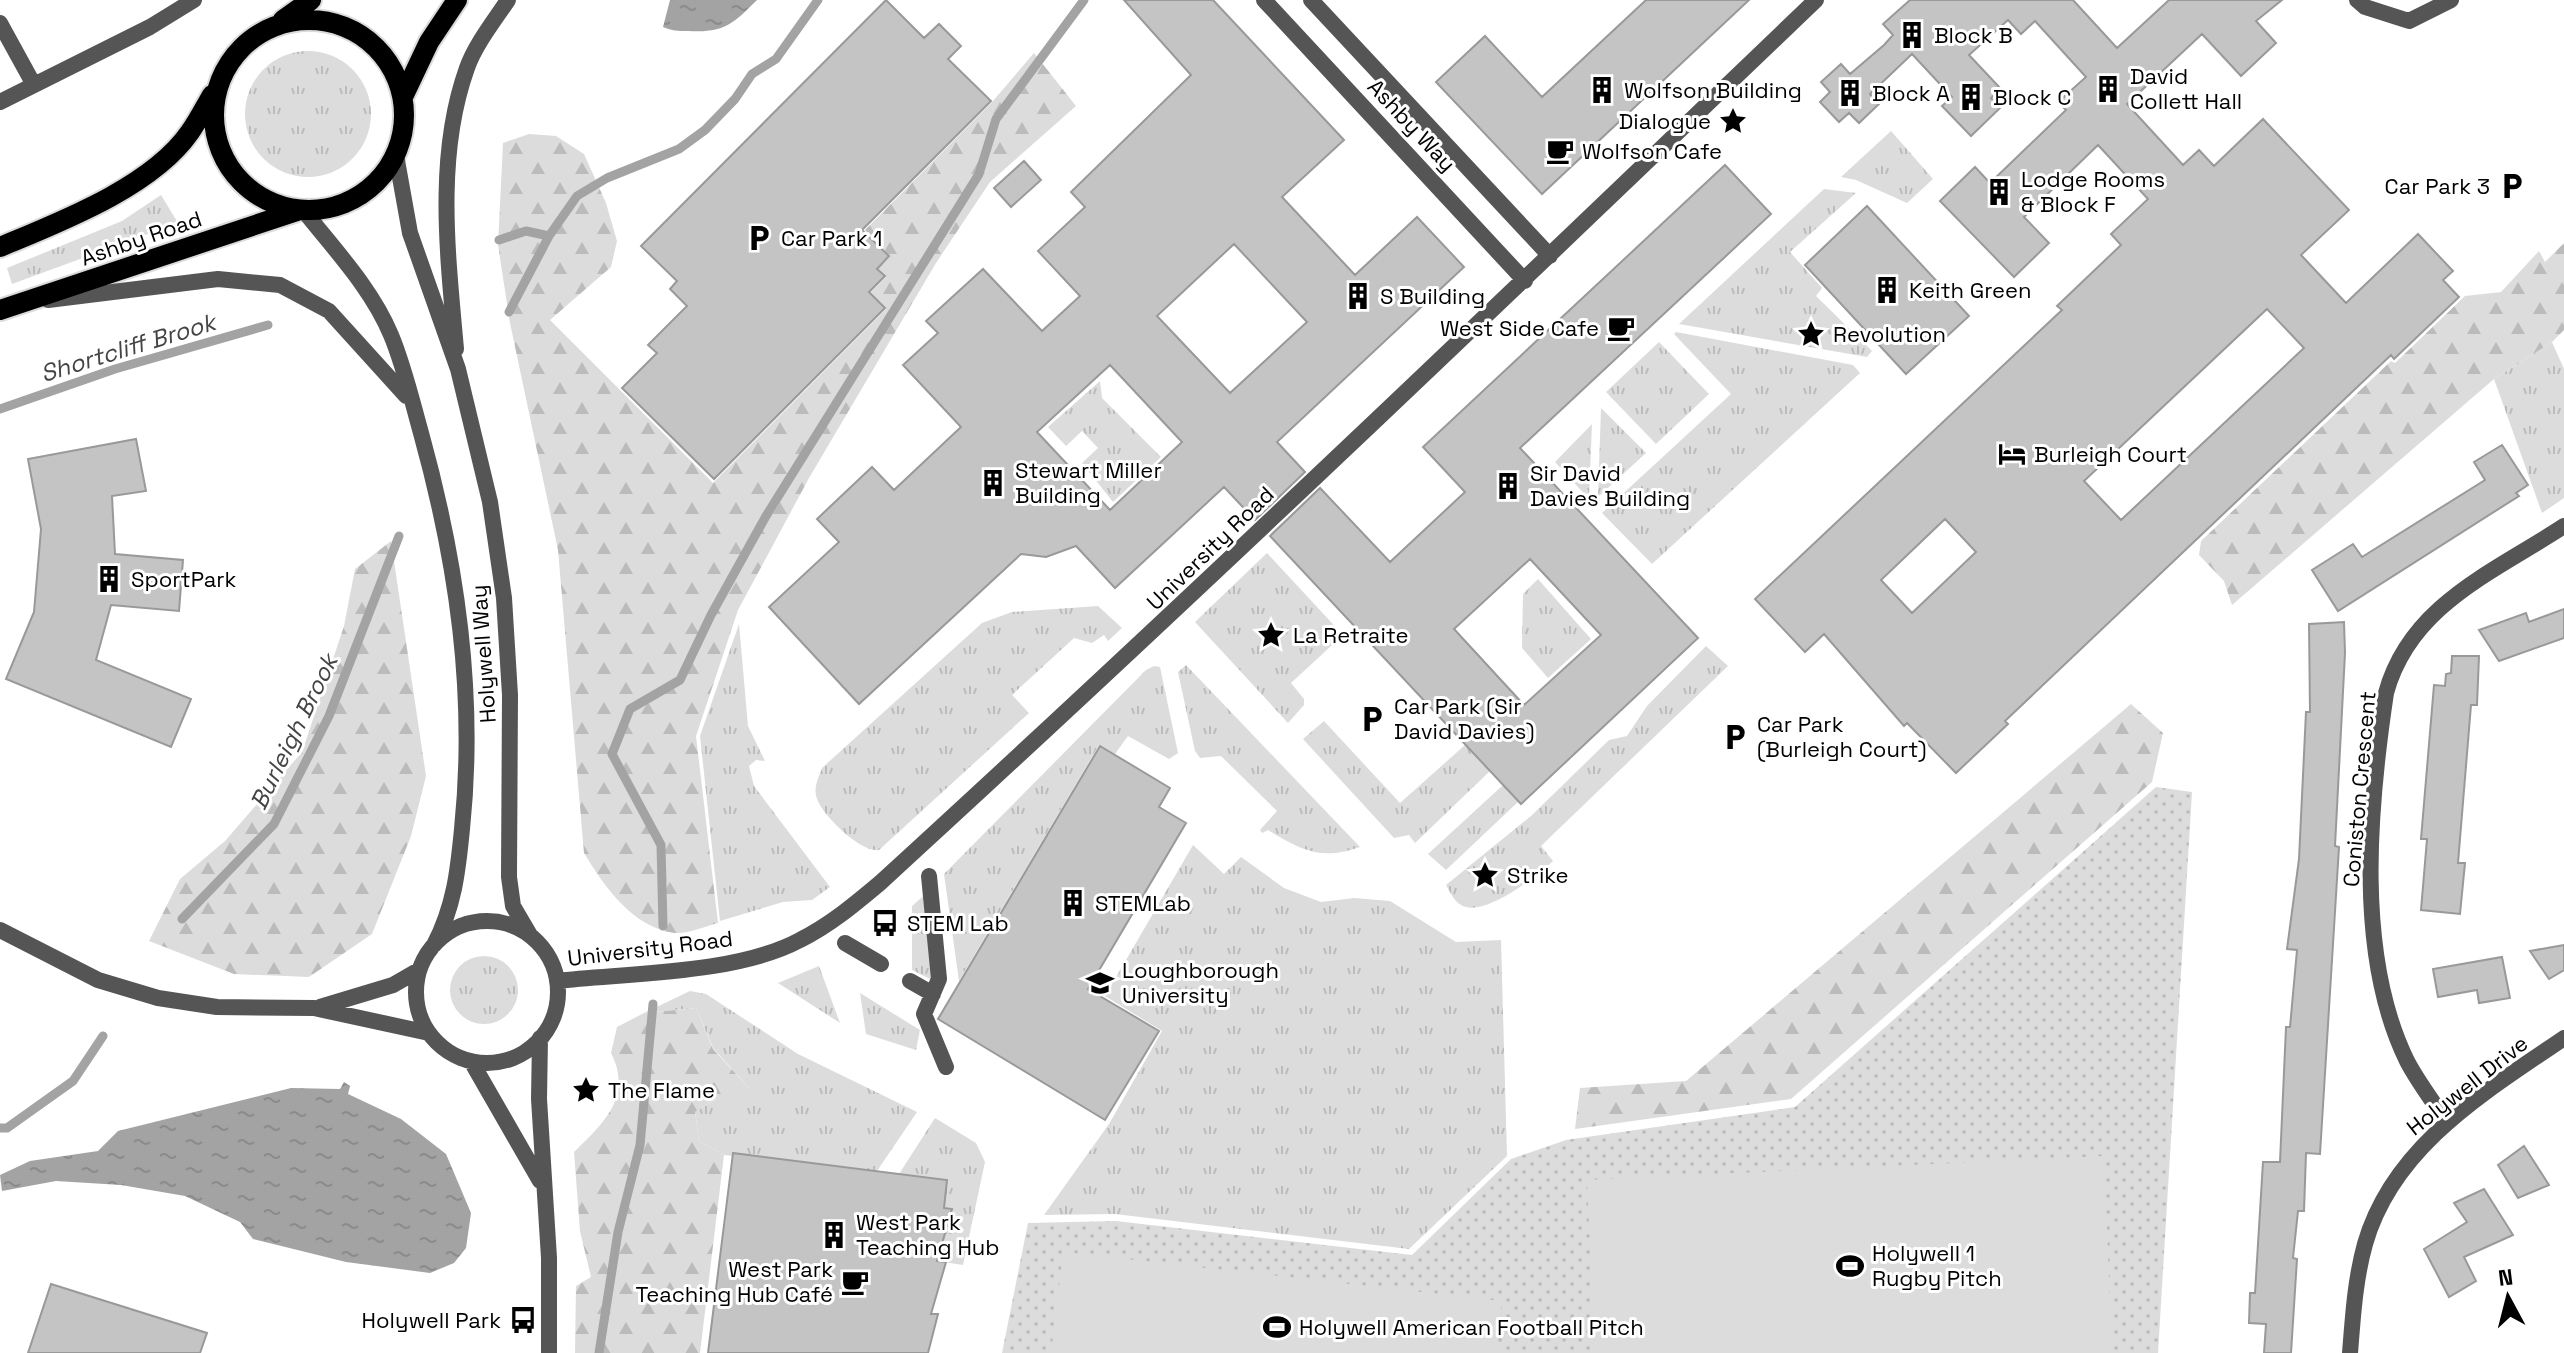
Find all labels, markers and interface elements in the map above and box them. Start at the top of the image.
building icon: Block B [1897,20,1927,50]
place label: Block B [1934,21,2013,49]
place label: David Collett Hall [2130,62,2242,115]
street label: Ashby Way [1362,73,1462,177]
building icon: David Collett Hall [2093,74,2123,104]
building icon: Wolfson Building [1587,75,1617,105]
place label: Wolfson Building [1624,76,1802,104]
building icon: Block A [1835,78,1865,108]
place label: Block A [1872,79,1950,107]
building icon: Block C [1956,82,1986,112]
place label: Block C [1993,83,2071,111]
place icon: Dialogue [1718,106,1748,136]
place label: Dialogue [1619,107,1711,135]
cafe icon: Wolfson Cafe [1545,136,1575,166]
place label: Wolfson Cafe [1582,137,1722,165]
place label: Lodge Rooms & Block F [2021,165,2165,218]
parking icon: Car Park 3 [2497,171,2527,201]
place label: Car Park 3 [2385,172,2490,200]
building icon: Lodge Rooms & Block F [1984,177,2014,207]
street label: Ashby Road [77,204,205,272]
parking icon: Car Park 1 [744,223,774,253]
place label: Car Park 1 [781,224,882,252]
building icon: Keith Green [1872,275,1902,305]
place label: Keith Green [1909,276,2032,304]
building icon: S Building [1343,281,1373,311]
place label: S Building [1380,282,1485,310]
water label: Shortcliff Brook [37,305,222,389]
cafe icon: West Side Cafe [1606,313,1636,343]
place label: West Side Cafe [1440,314,1599,342]
place icon: Revolution [1796,319,1826,349]
place label: Revolution [1833,320,1946,348]
hotel icon: Burleigh Court [1997,439,2027,469]
place label: Burleigh Court [2034,440,2187,468]
place label: Stewart Miller Building [1015,456,1162,509]
place label: Sir David Davies Building [1530,459,1690,512]
building icon: Stewart Miller Building [978,468,1008,498]
building icon: Sir David Davies Building [1493,471,1523,501]
street label: University Road [1140,480,1280,616]
building icon: SportPark [94,564,124,594]
place label: SportPark [131,565,237,593]
street label: Holywell Way [464,584,502,724]
place icon: La Retraite [1256,620,1286,650]
place label: La Retraite [1293,621,1409,649]
water label: Burleigh Brook [243,646,346,814]
street label: Coniston Crescent [2336,690,2382,888]
place label: Car Park (Sir David Davies) [1394,692,1534,745]
parking icon: Car Park (Sir David Davies) [1357,704,1387,734]
place label: Car Park (Burleigh Court) [1757,710,1927,763]
parking icon: Car Park (Burleigh Court) [1720,722,1750,752]
place icon: Strike [1470,860,1500,890]
place label: Strike [1507,861,1569,889]
building icon: STEMLab [1058,888,1088,918]
place label: STEMLab [1095,889,1191,917]
bus stop icon: STEM Lab [870,908,900,938]
place label: STEM Lab [907,909,1009,937]
street label: University Road [566,924,734,972]
place label: Loughborough University [1122,956,1279,1009]
school or university icon: Loughborough University [1085,968,1115,998]
street label: Holywell Drive [2401,1029,2533,1141]
place icon: The Flame [571,1075,601,1105]
place label: The Flame [608,1076,715,1104]
place label: West Park Teaching Hub [856,1208,999,1261]
building icon: West Park Teaching Hub [819,1220,849,1250]
place label: Holywell 1 Rugby Pitch [1872,1239,2002,1292]
sports icon: Holywell 1 Rugby Pitch [1835,1251,1865,1281]
place label: West Park Teaching Hub Café [636,1255,833,1308]
north arrow [2468,1257,2548,1337]
text: N [2497,1262,2515,1292]
cafe icon: West Park Teaching Hub Café [840,1267,870,1297]
bus stop icon: Holywell Park [508,1305,538,1335]
place label: Holywell Park [362,1306,501,1334]
sports icon: Holywell American Football Pitch [1262,1312,1292,1342]
place label: Holywell American Football Pitch [1299,1313,1644,1341]

